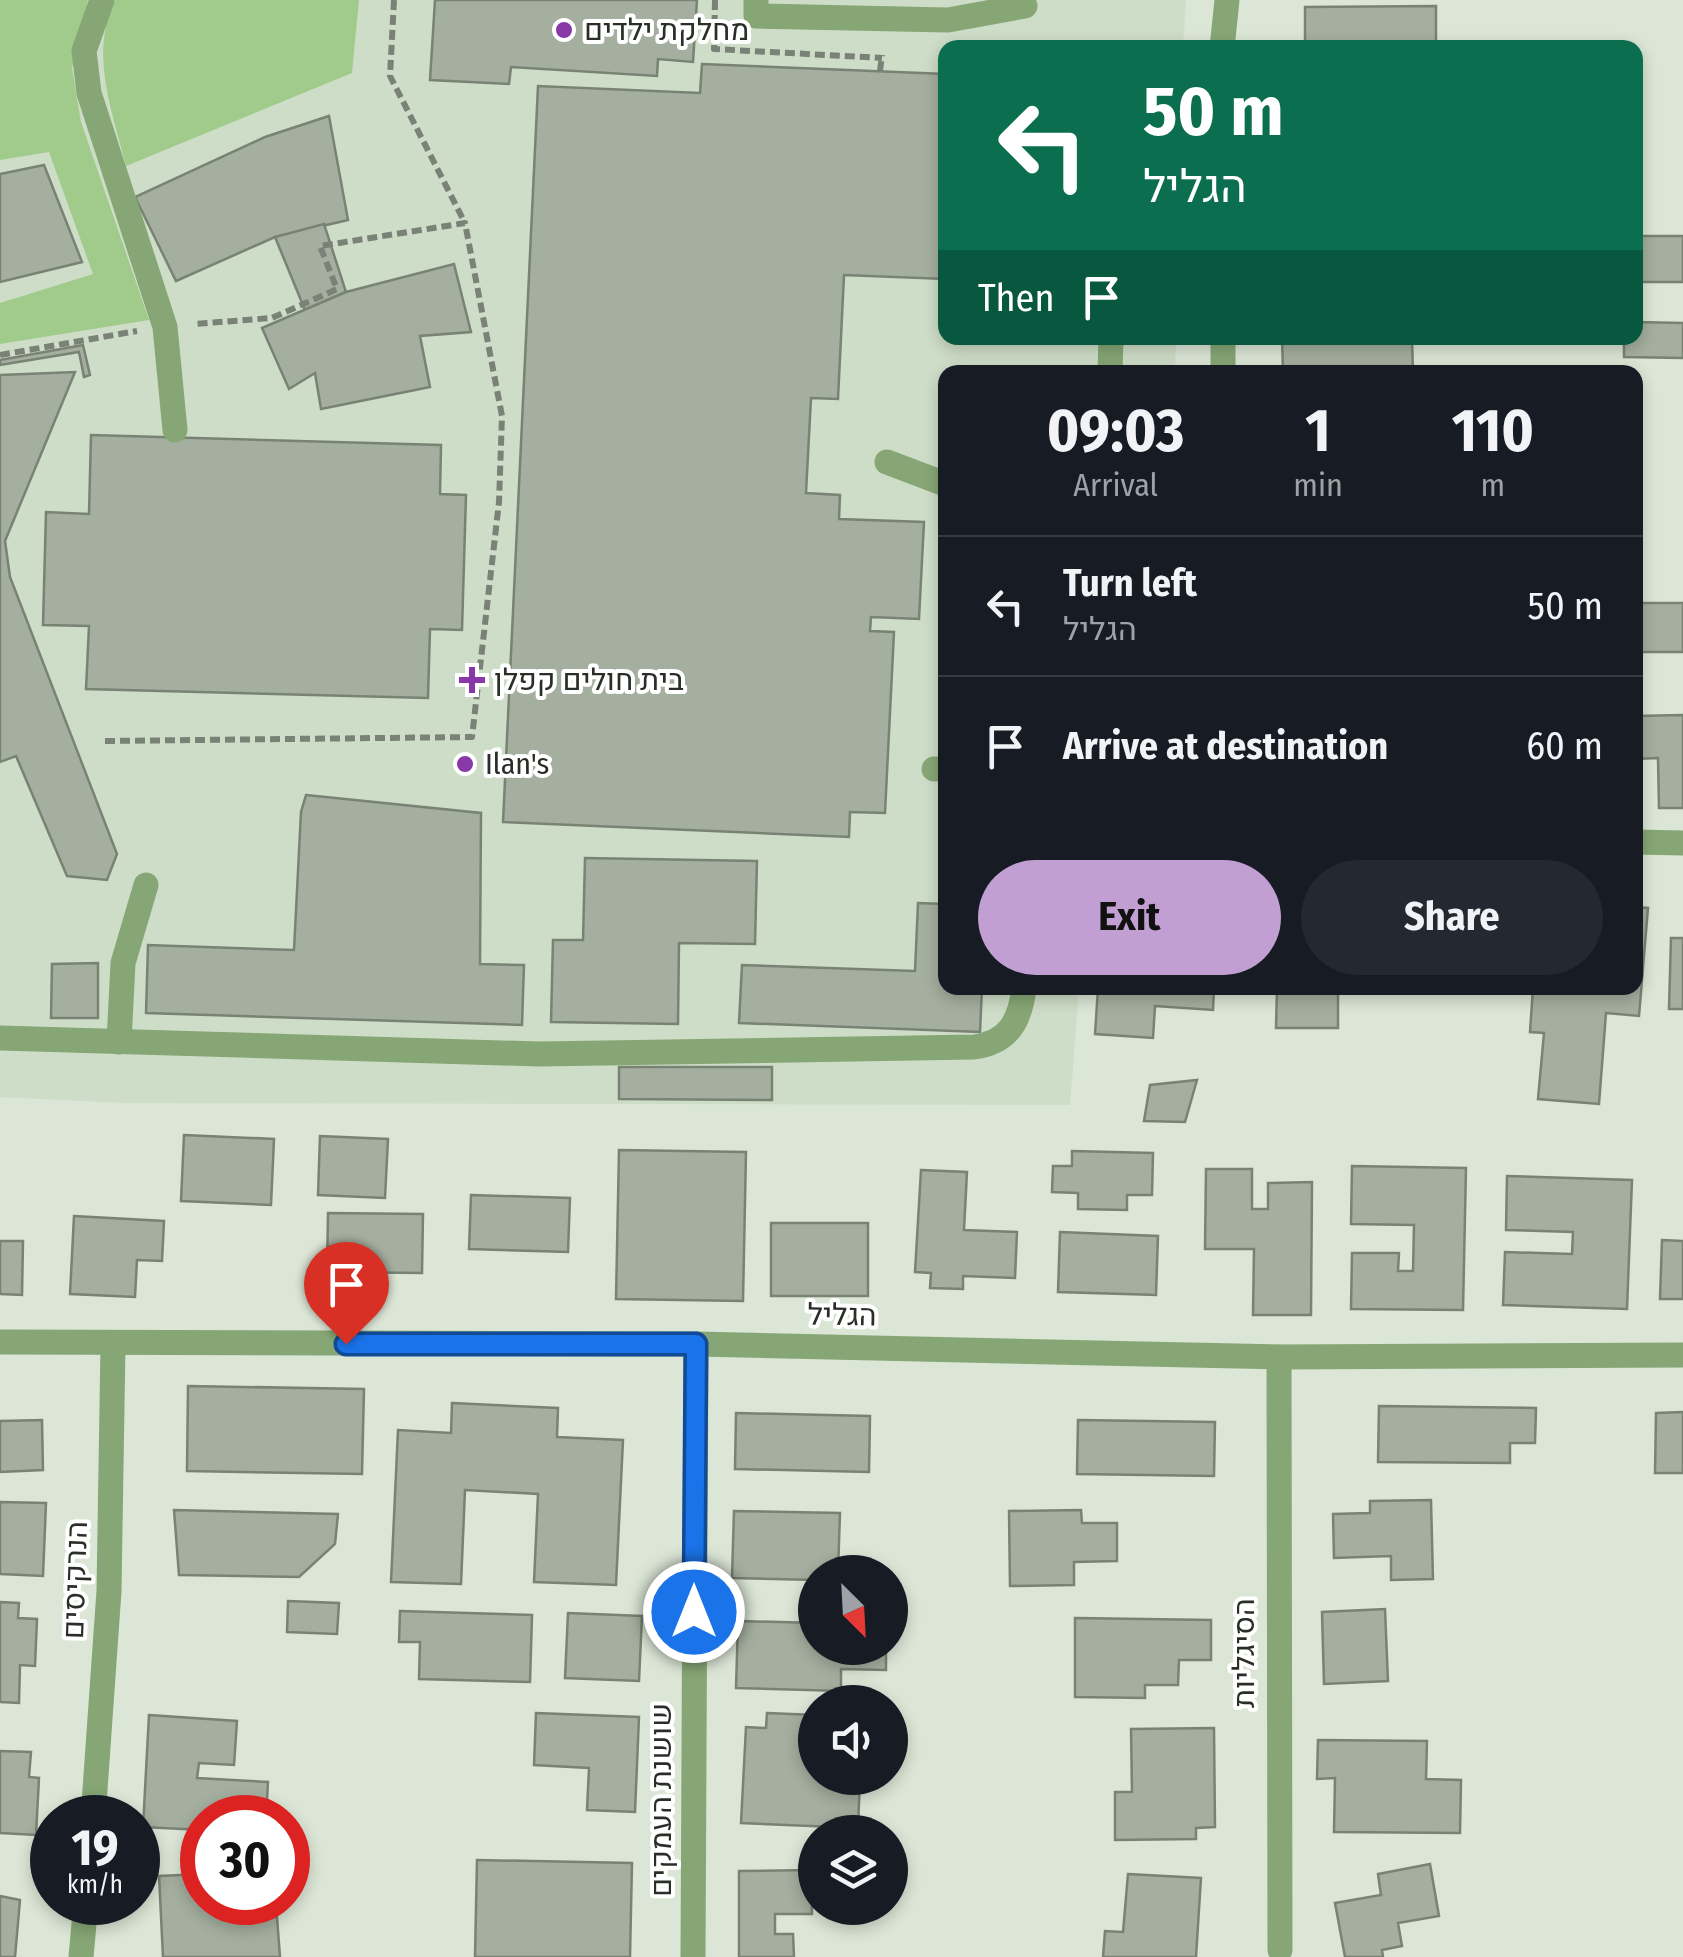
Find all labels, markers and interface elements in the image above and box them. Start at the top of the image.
place label: מחלקת ילדים [584,12,749,48]
marker: מחלקת ילדים [553,19,575,41]
text: 50 m [1143,70,1284,154]
icon: left [978,80,1108,210]
text: הגליל [1143,160,1247,214]
icon: arrive [1074,270,1129,325]
text: Then [978,275,1054,321]
text: 09:03 [1047,395,1184,467]
text: 1 [1305,395,1331,467]
text: 110 [1452,395,1534,467]
text: Arrival [1073,466,1158,504]
text: min [1293,466,1343,504]
text: m [1481,466,1505,504]
text: Turn left [1063,560,1197,606]
icon: left [978,579,1033,634]
text: 50 m [1528,583,1603,629]
text: הגליל [1063,610,1137,648]
place label: בית חולים קפלן [494,662,684,698]
marker: בית חולים קפלן [459,667,485,693]
icon: arrive [978,719,1033,774]
text: Arrive at destination [1063,723,1388,769]
text: 60 m [1526,723,1603,769]
place label: Ilan's [485,746,549,782]
marker: Ilan's [454,753,476,775]
button: Exit [978,860,1281,975]
button: Share [1301,860,1603,975]
pin [304,1242,389,1345]
icon: arrive [319,1257,374,1312]
street label: הגליל [807,1296,877,1334]
street label: הנרקיסים [55,1520,95,1640]
north arrow [798,1555,908,1665]
map controls [798,1555,908,1925]
position arrow [642,1560,746,1664]
street label: הסיגליות [1226,1598,1262,1708]
button: sound [798,1685,908,1795]
street label: שושנת העמקים [643,1703,679,1897]
speed limit sign: 30 [180,1795,310,1925]
button: layers [798,1815,908,1925]
text: 19 [71,1818,118,1878]
text: km/h [67,1870,123,1900]

